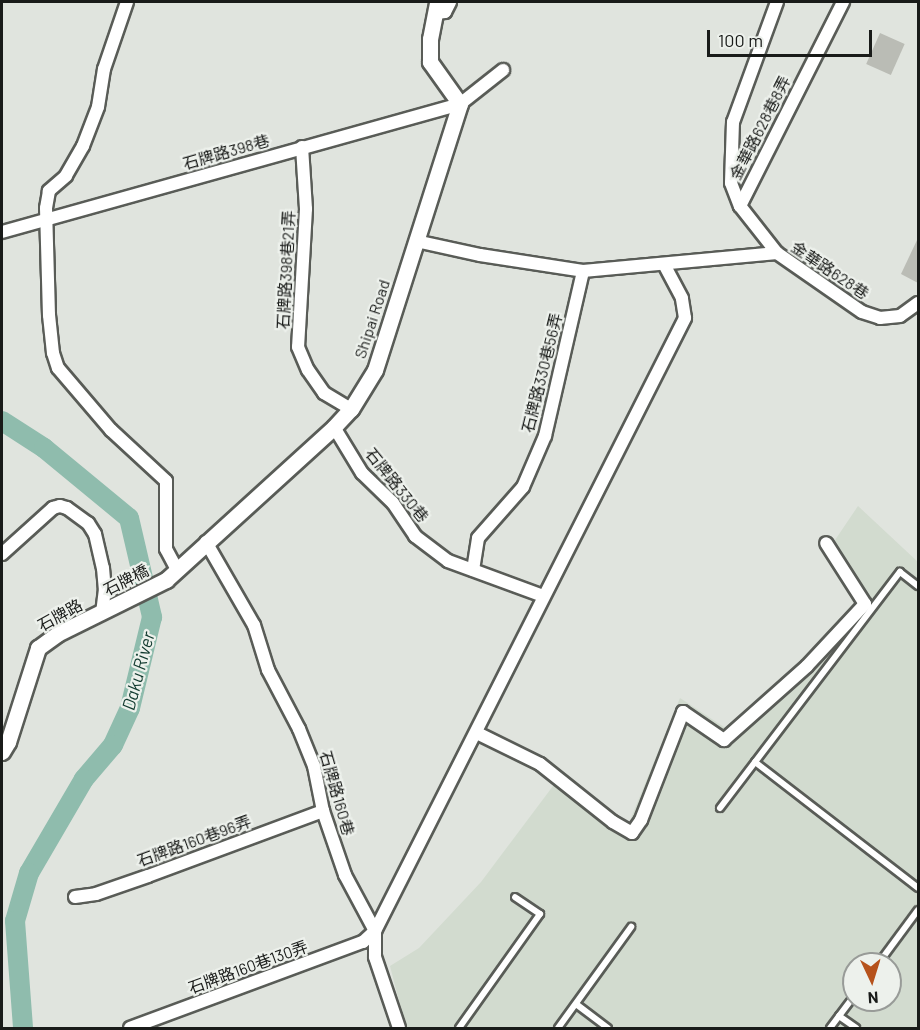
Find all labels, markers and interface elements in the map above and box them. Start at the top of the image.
scale bar [710,18,875,56]
text: 100 m [718,29,763,51]
street label: 金華路628巷8弄 [726,73,794,183]
street label: 石牌路398巷 [181,131,271,173]
street label: 石牌路398巷21弄 [273,210,299,330]
street label: 金華路628巷 [788,237,872,303]
street label: Shipai Road [350,277,394,361]
street label: 石牌路330巷56弄 [518,311,566,435]
street label: 石牌路330巷 [361,444,433,526]
street label: 石牌橋 [100,561,152,599]
street label: 石牌路 [34,595,86,635]
water label: Daku River [117,629,159,713]
street label: 石牌路160巷 [316,749,358,837]
street label: 石牌路160巷96弄 [135,812,253,870]
street label: 石牌路160巷130弄 [186,936,310,998]
north arrow [842,952,902,1012]
text: N [867,989,879,1008]

